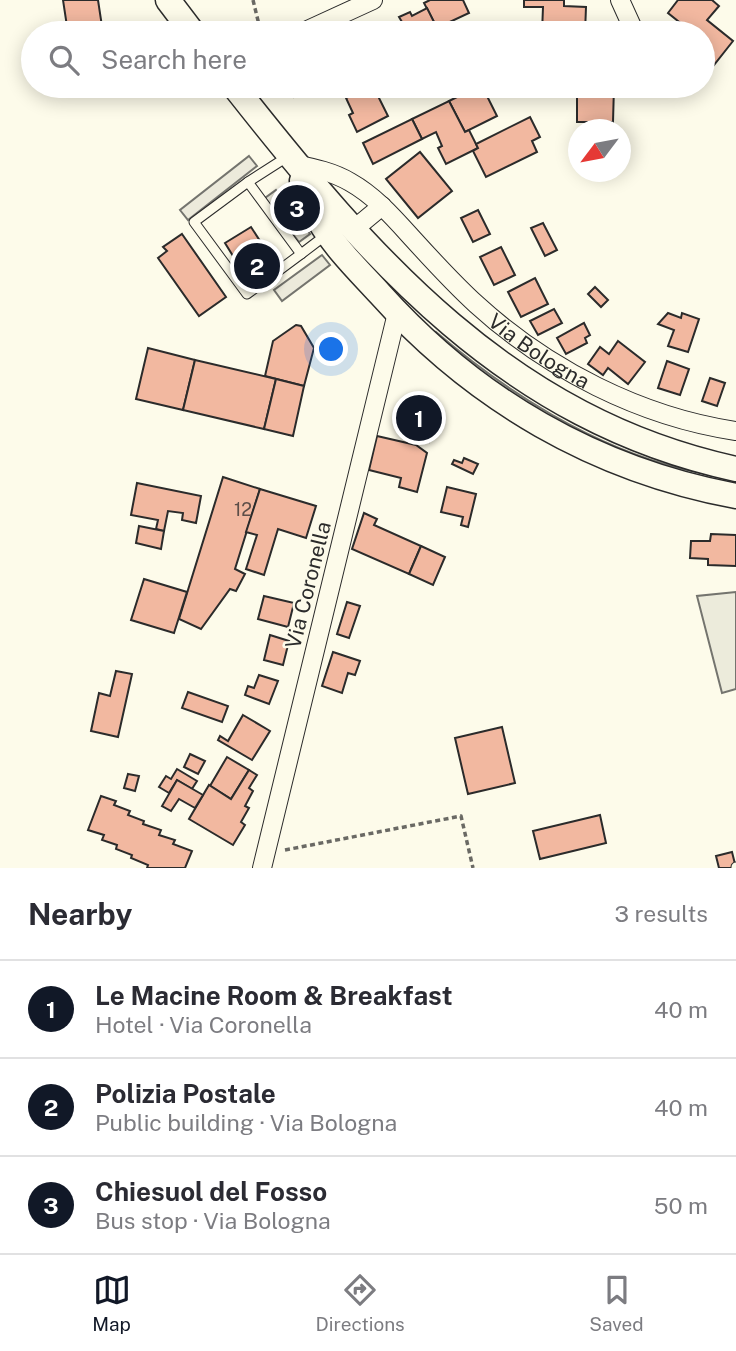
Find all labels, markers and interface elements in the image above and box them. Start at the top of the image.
search box [21,21,715,98]
icon: search [45,41,83,79]
text: Search here [101,44,247,75]
north arrow [568,119,631,182]
pin: 3 [274,182,320,234]
pin: 2 [234,240,280,292]
street label: Via Bologna [484,308,594,393]
your location [314,332,348,366]
pin: 1 [396,392,442,444]
house number: 12 [234,499,252,520]
street label: Via Coronella [280,519,336,651]
text: Nearby [28,896,132,932]
text: 3 results [614,900,708,927]
text: Le Macine Room & Breakfast [95,980,453,1011]
text: 1 [46,996,56,1023]
text: 40 m [654,996,708,1023]
text: Hotel · Via Coronella [95,1011,312,1038]
text: Polizia Postale [95,1078,276,1109]
text: 2 [44,1094,58,1121]
text: 40 m [654,1094,708,1121]
text: Public building · Via Bologna [95,1109,397,1136]
text: Chiesuol del Fosso [95,1176,327,1207]
text: 3 [43,1192,59,1219]
text: 50 m [654,1192,708,1219]
text: Bus stop · Via Bologna [95,1207,331,1234]
tab: Map [92,1271,131,1335]
tab: Directions [315,1271,405,1335]
tab: Saved [589,1271,644,1335]

